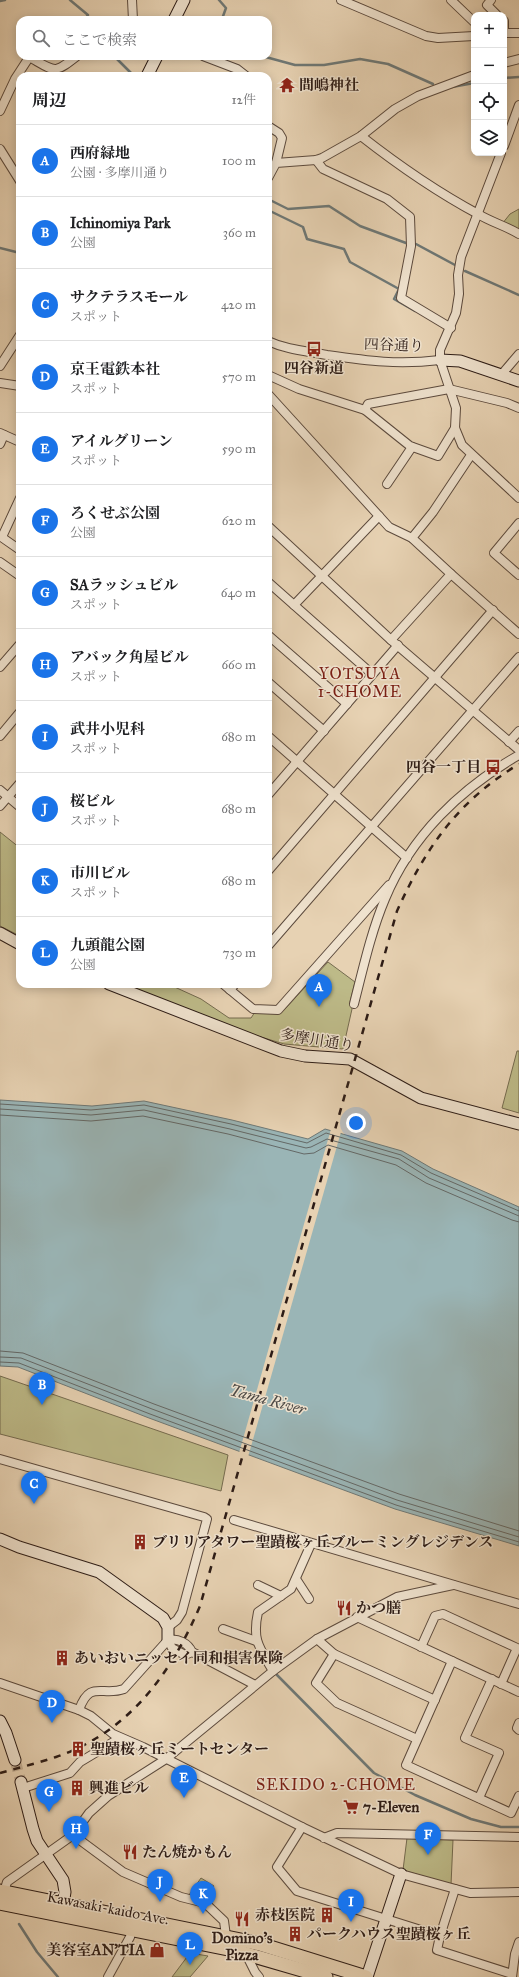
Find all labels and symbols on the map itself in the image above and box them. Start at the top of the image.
temple icon: 間嶋神社 [278,76,296,94]
place label: 間嶋神社 [299,76,359,94]
street label: 四谷通り [364,335,424,355]
bus stop icon: 四谷新道 [305,340,323,358]
place label: 四谷新道 [284,359,344,377]
district label: YOTSUYA 1-CHOME [318,664,402,701]
place label: 四谷一丁目 [406,758,481,776]
bus stop icon: 四谷一丁目 [484,758,502,776]
pin: A [306,974,332,1007]
street label: 多摩川通り [279,1025,355,1055]
your location [346,1113,366,1133]
pin: B [29,1372,55,1405]
water label: Tama River [228,1380,309,1419]
pin: C [21,1471,47,1504]
building icon: ブリリアタワー聖蹟桜ヶ丘ブルーミングレジデンス [131,1533,149,1551]
place label: ブリリアタワー聖蹟桜ヶ丘ブルーミングレジデンス [152,1533,493,1551]
restaurant icon: かつ膳 [335,1599,353,1617]
place label: かつ膳 [356,1599,402,1617]
building icon: あいおいニッセイ同和損害保険 [53,1649,71,1667]
place label: あいおいニッセイ同和損害保険 [74,1649,283,1667]
pin: D [39,1690,65,1723]
building icon: 聖蹟桜ヶ丘ミートセンター [69,1740,87,1758]
place label: 聖蹟桜ヶ丘ミートセンター [90,1740,269,1758]
pin: E [171,1765,197,1798]
district label: SEKIDO 2-CHOME [256,1775,416,1794]
pin: G [36,1779,62,1812]
building icon: 興進ビル [68,1779,86,1797]
place label: 興進ビル [89,1779,149,1797]
supermarket icon: 7-Eleven [342,1798,360,1816]
place label: 7-Eleven [363,1798,420,1816]
pin: H [63,1816,89,1849]
pin: F [415,1822,441,1855]
restaurant icon: たん焼かもん [121,1843,139,1861]
place label: たん焼かもん [142,1843,232,1861]
pin: J [147,1869,173,1902]
pin: K [190,1881,216,1914]
street label: Kawasaki-kaido Ave. [46,1887,170,1929]
pin: I [338,1889,364,1922]
place label: 赤枝医院 [255,1906,315,1924]
building icon: 赤枝医院 [318,1906,336,1924]
restaurant icon: Domino's Pizza [233,1910,251,1928]
building icon: パークハウス聖蹟桜ヶ丘 [286,1925,304,1943]
place label: パークハウス聖蹟桜ヶ丘 [307,1925,471,1943]
place label: Domino's Pizza [211,1929,273,1964]
pin: L [177,1932,203,1965]
place label: 美容室AN'TIA [47,1941,146,1959]
shop icon: 美容室AN'TIA [148,1941,166,1959]

